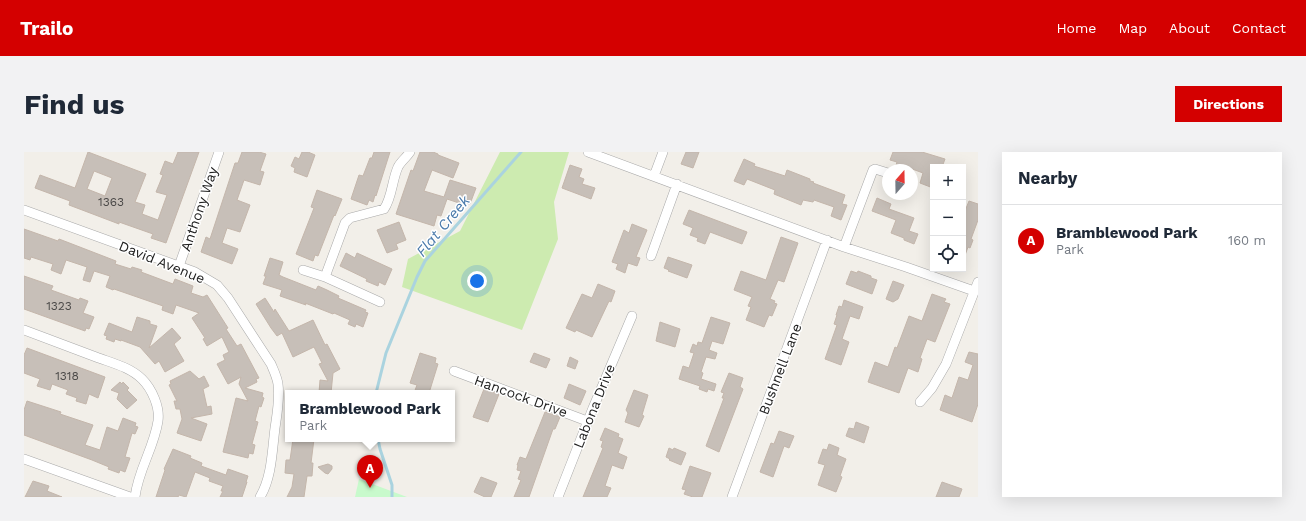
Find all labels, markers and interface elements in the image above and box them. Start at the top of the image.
text: Trailo [20,17,73,40]
text: Home [1056,20,1096,36]
text: Map [1118,20,1147,36]
text: About [1169,20,1210,36]
text: Contact [1232,20,1286,36]
button: Directions [1175,86,1282,122]
text: Find us [24,88,124,121]
street label: Anthony Way [177,164,221,253]
north arrow [882,164,918,200]
map controls [930,164,966,272]
button: + [930,164,966,200]
text: Nearby [1018,168,1077,188]
water label: Flat Creek [412,191,474,260]
house number: 1363 [98,195,124,209]
button: − [930,200,966,236]
text: Bramblewood Park [1056,224,1198,242]
text: A [1027,233,1035,248]
text: 160 m [1228,233,1266,248]
button: locate [930,236,966,272]
street label: David Avenue [117,237,207,287]
text: Park [1056,242,1084,257]
your location [467,271,487,291]
house number: 1323 [46,299,72,313]
street label: Bushnell Lane [755,321,805,417]
street label: Labona Drive [570,362,618,450]
house number: 1318 [55,369,79,383]
street label: Hancock Drive [472,372,570,420]
popup [285,390,455,442]
text: Bramblewood Park [299,400,441,418]
text: Park [299,418,327,433]
pin: A [357,455,383,488]

